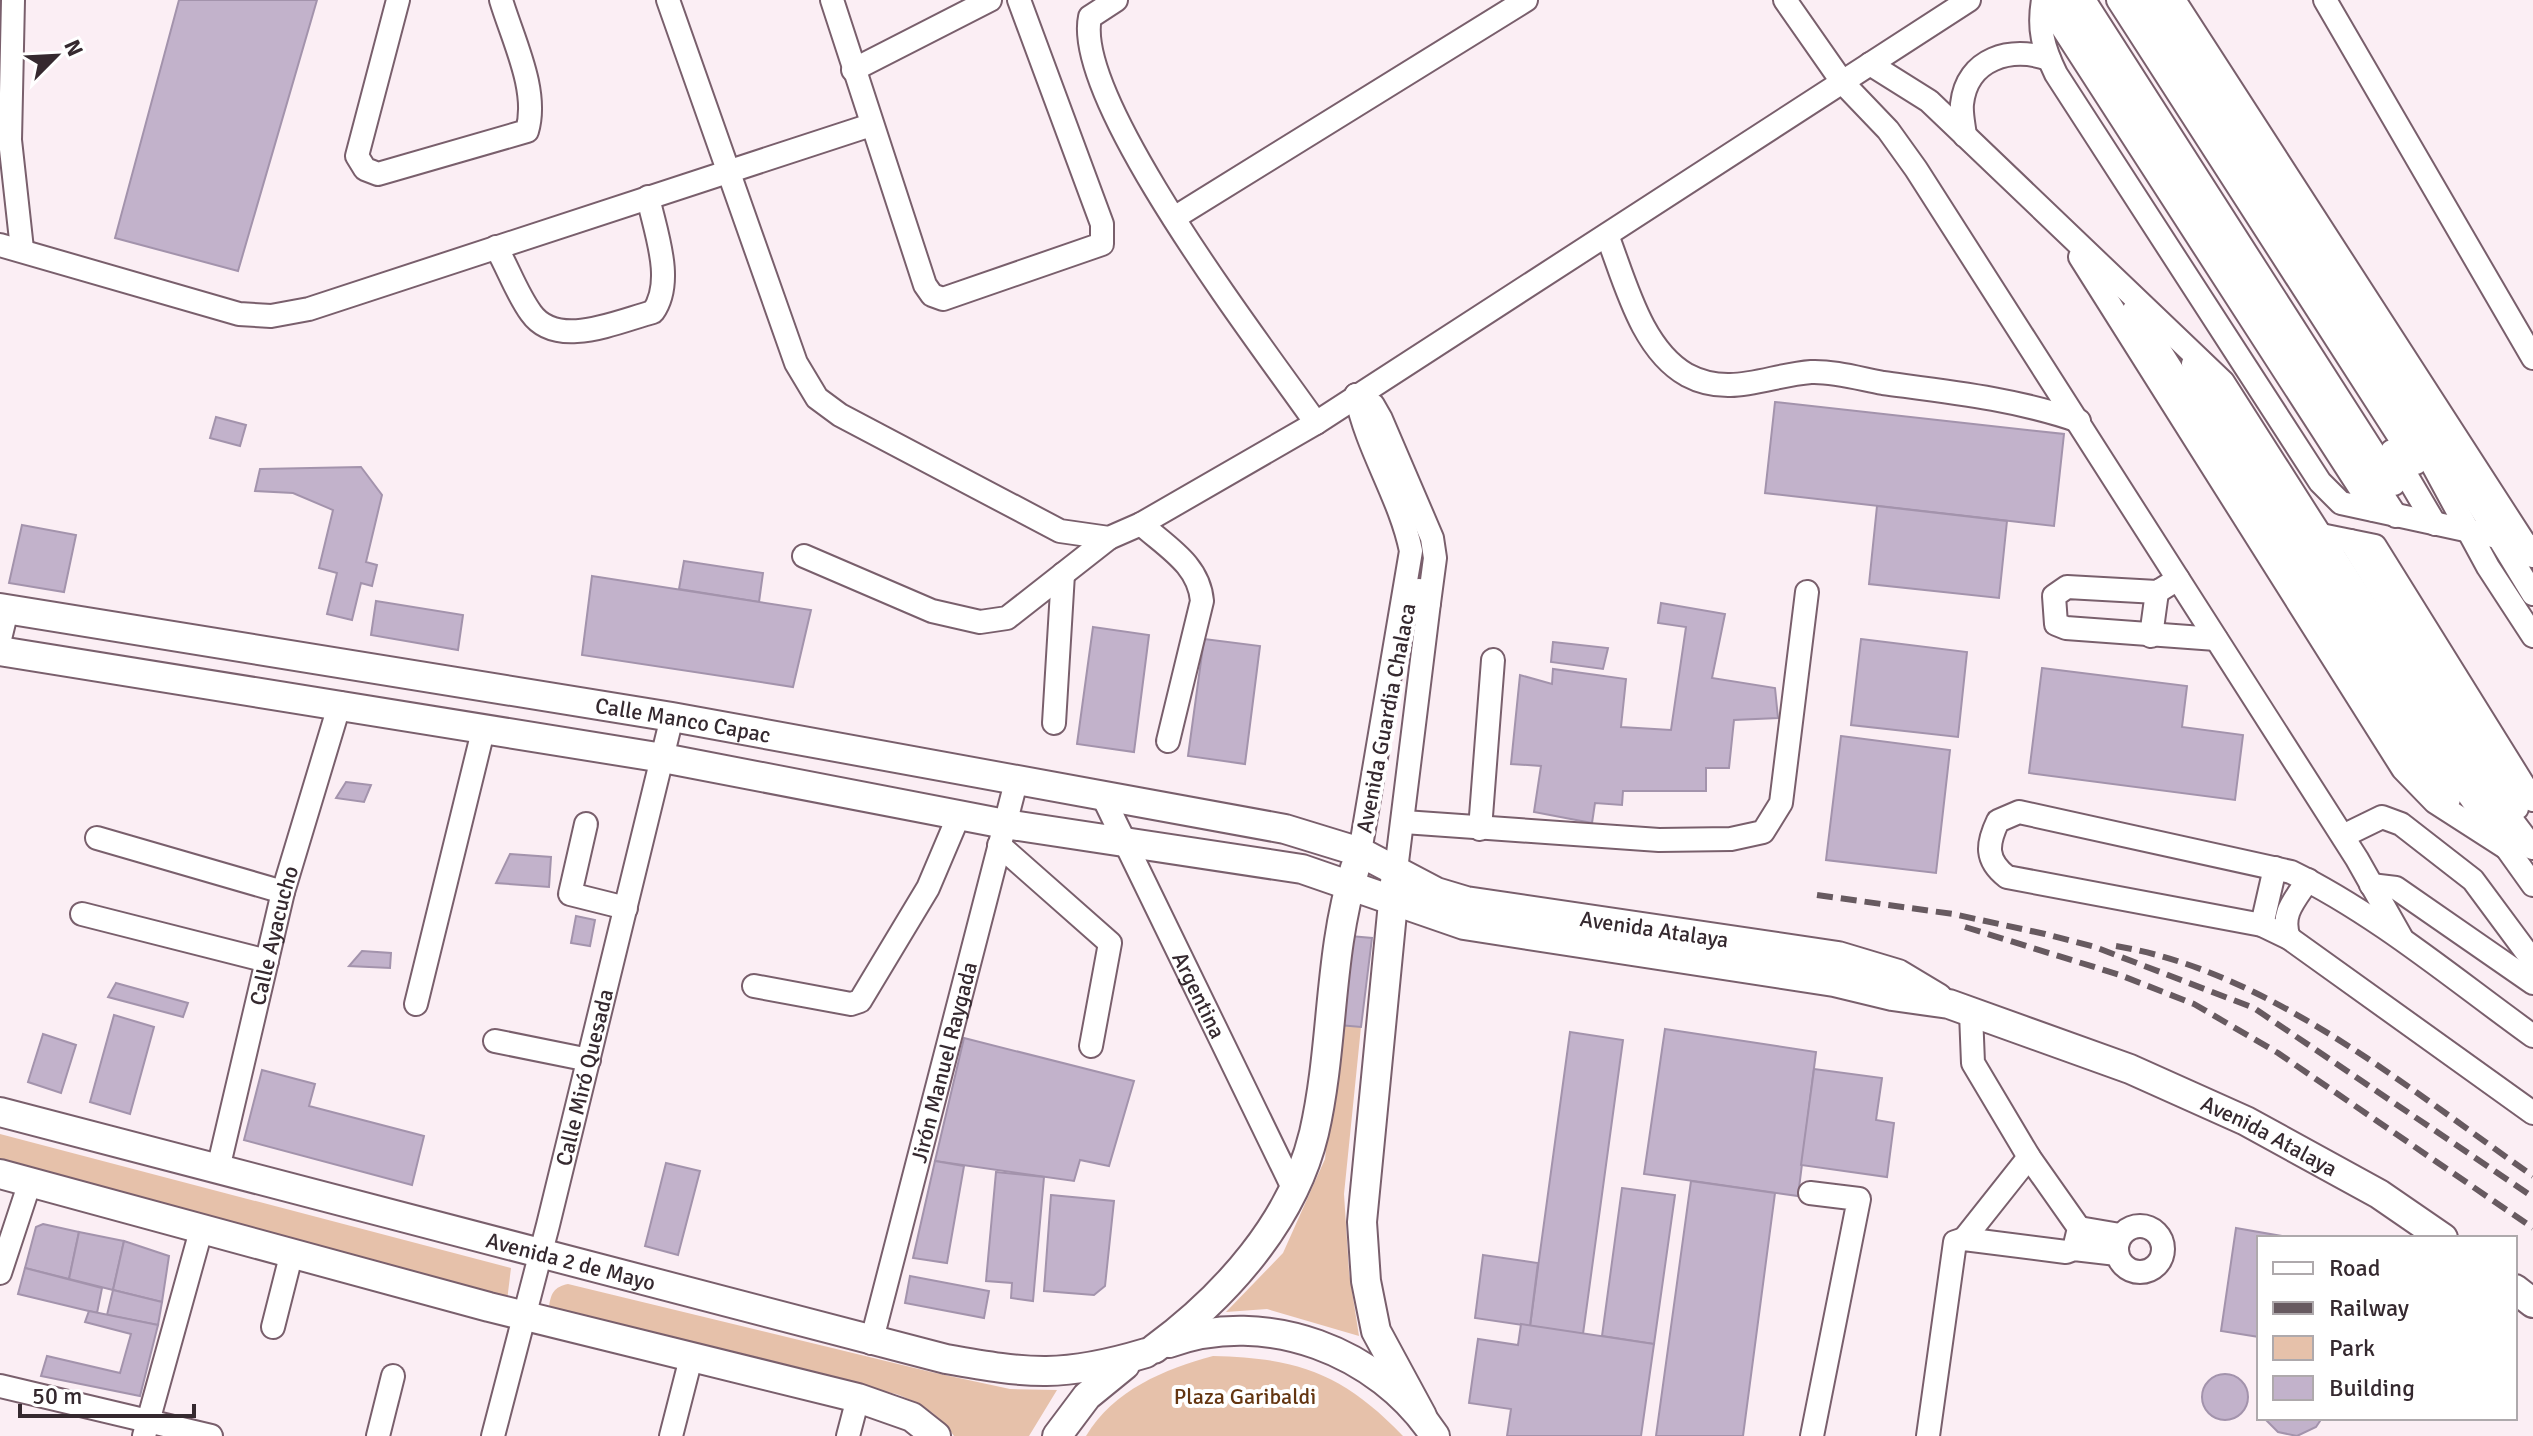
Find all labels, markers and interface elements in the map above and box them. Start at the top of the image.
north arrow [16,16,96,96]
text: N [58,36,89,61]
street label: Avenida Guardia Chalaca [1350,601,1422,835]
street label: Calle Manco Capac [593,691,773,748]
street label: Calle Ayacucho [243,862,304,1008]
street label: Avenida Atalaya [1578,905,1731,953]
street label: Argentina [1167,947,1232,1043]
street label: Jirón Manuel Raygada [905,959,983,1166]
street label: Calle Miró Quesada [549,986,619,1169]
street label: Avenida Atalaya [2197,1089,2342,1182]
street label: Avenida 2 de Mayo [483,1226,658,1296]
legend [2257,1236,2517,1420]
text: Road [2329,1253,2380,1283]
text: Railway [2329,1293,2409,1323]
text: Park [2329,1333,2375,1363]
scale bar [20,1368,194,1418]
text: Building [2329,1373,2415,1403]
text: 50 m [32,1381,82,1411]
park label: Plaza Garibaldi [1174,1383,1316,1410]

